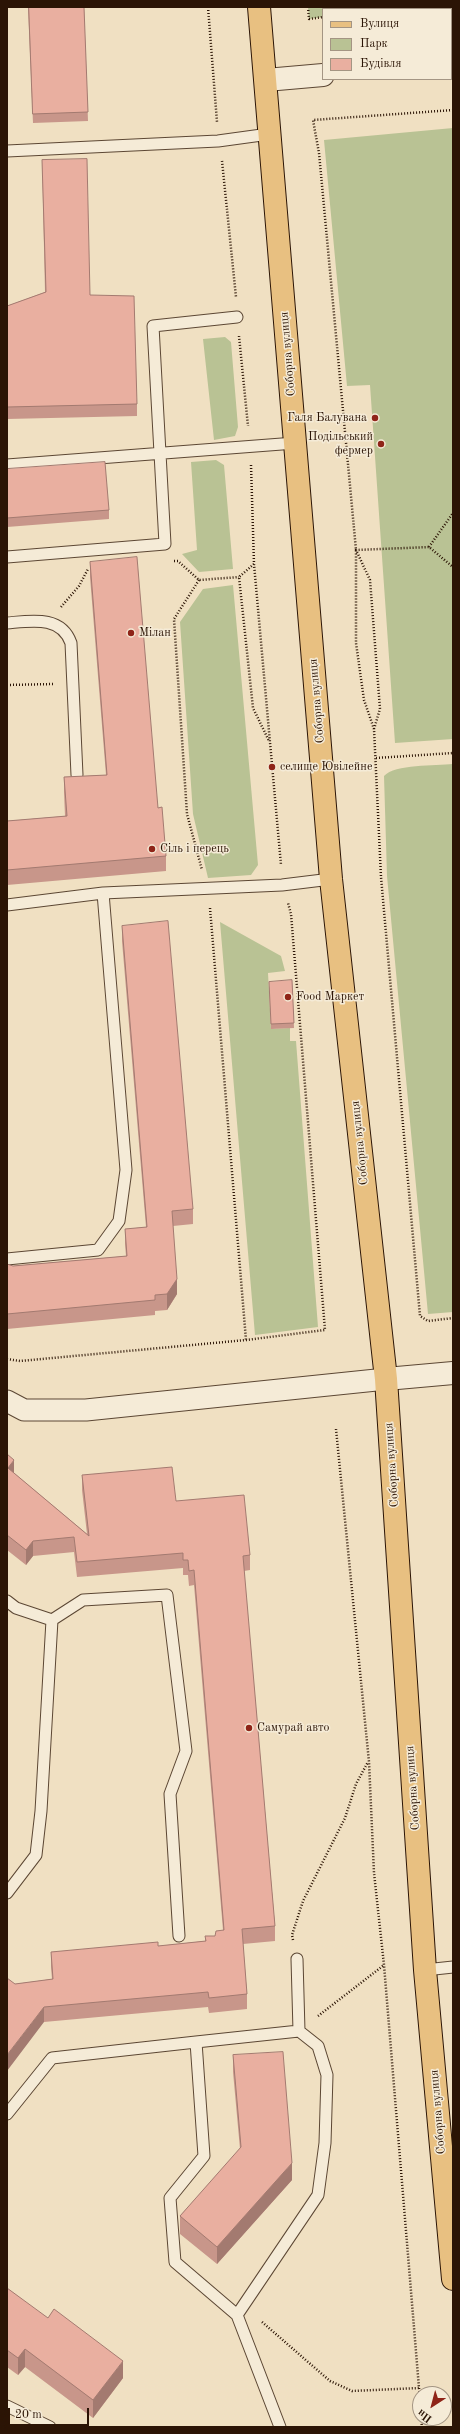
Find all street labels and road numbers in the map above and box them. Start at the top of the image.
street label: Соборна вулиця [277,311,299,397]
street label: Соборна вулиця [306,658,328,744]
street label: Соборна вулиця [348,1100,372,1186]
street label: Соборна вулиця [382,1422,402,1508]
street label: Соборна вулиця [403,1745,423,1831]
street label: Соборна вулиця [427,2069,449,2155]

